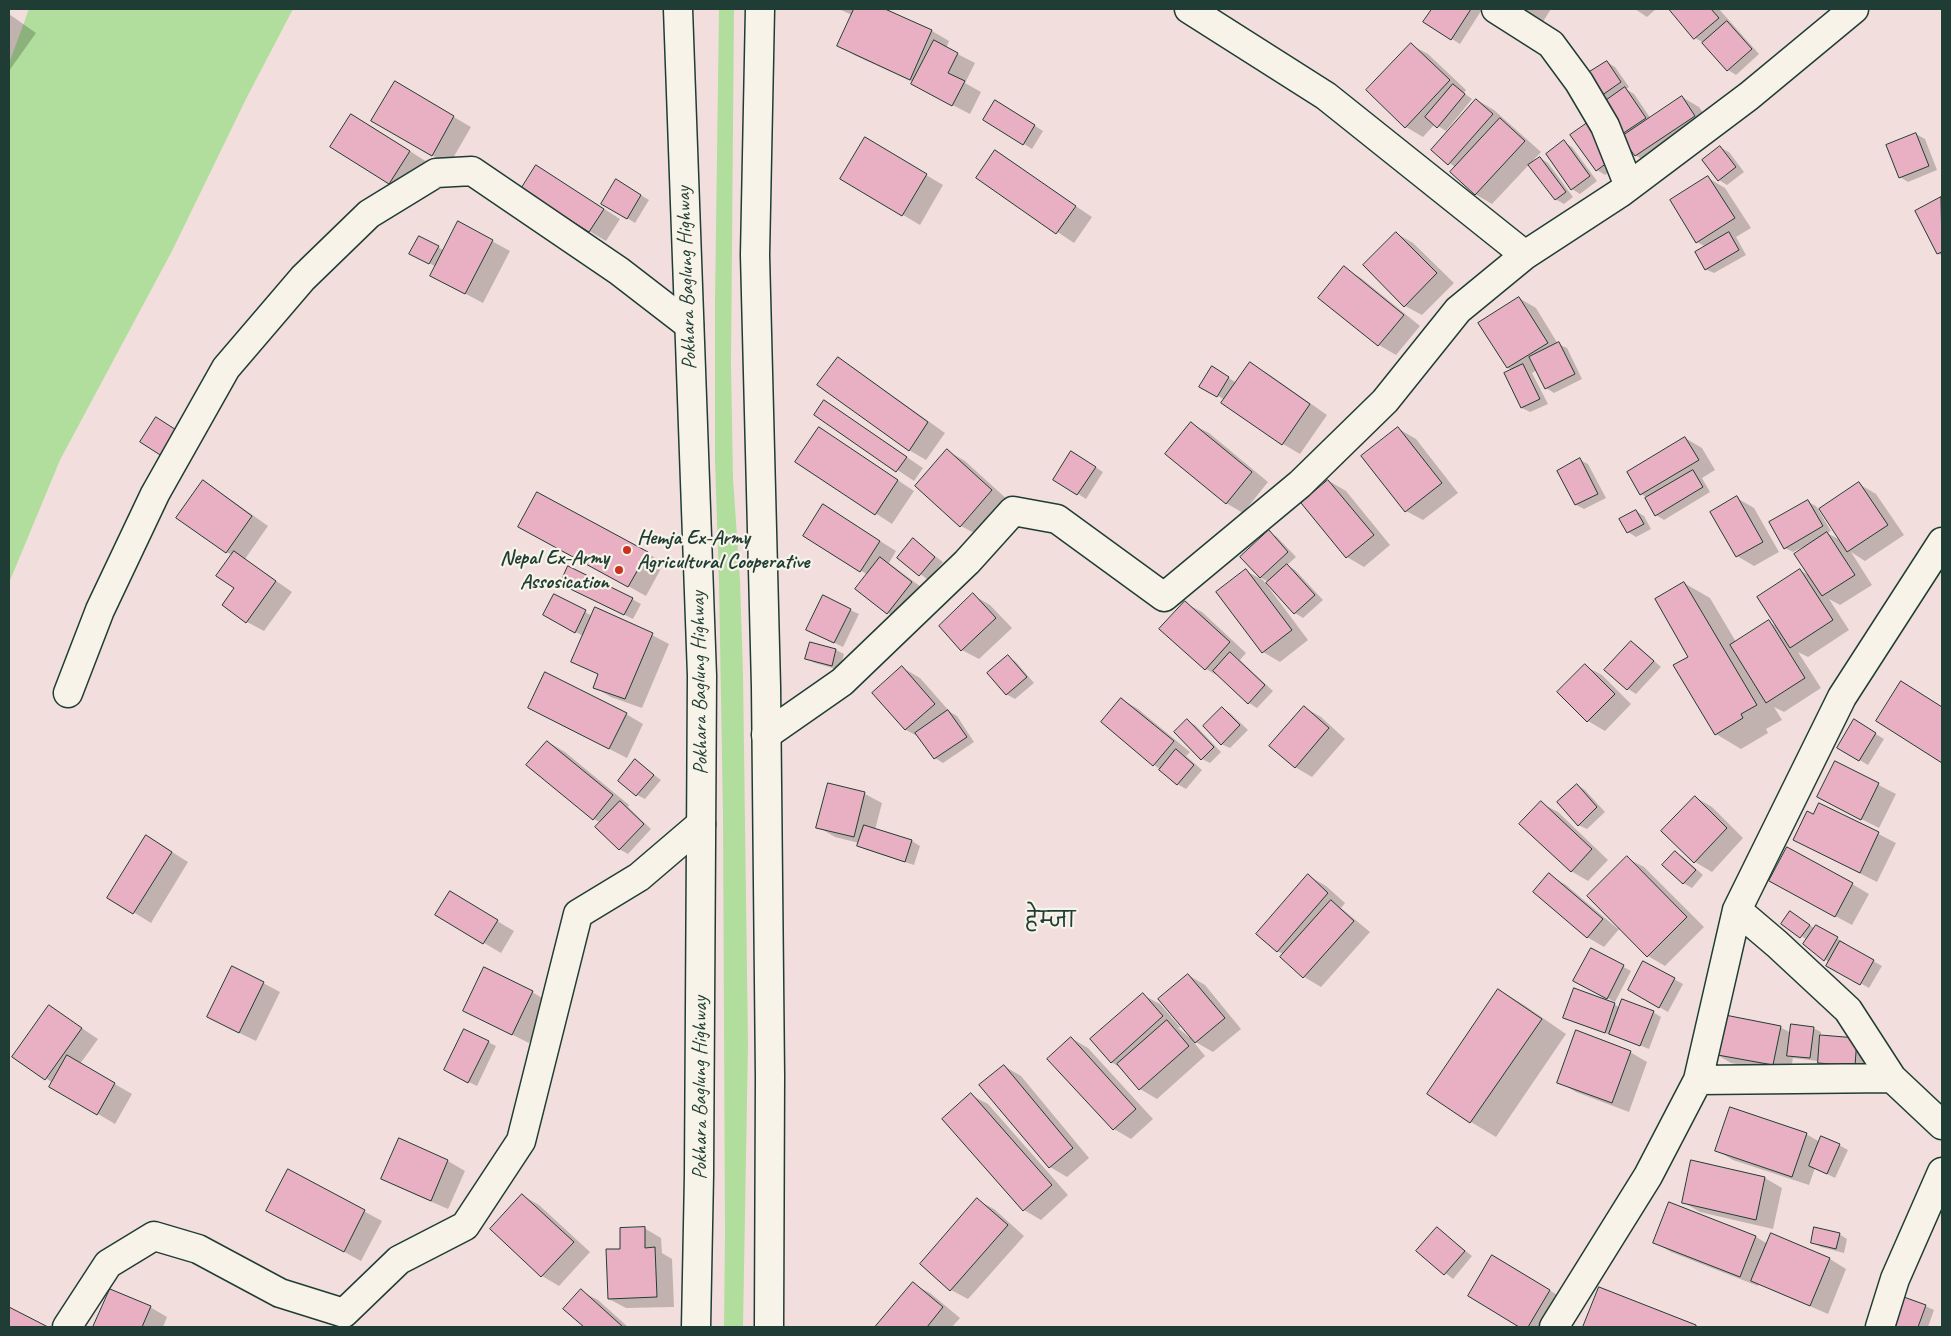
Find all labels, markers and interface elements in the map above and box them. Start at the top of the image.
street label: Pokhara Baglung Highway [671,186,703,370]
place label: Hemja Ex-Army Agricultural Cooperative [637,525,809,575]
marker: Hemja Ex-Army Agricultural Cooperative [621,544,633,556]
place label: Nepal Ex-Army Assosication [500,545,609,595]
marker: Nepal Ex-Army Assosication [613,564,625,576]
street label: Pokhara Baglung Highway [686,591,714,775]
district label: हेम्जा [1024,908,1076,934]
street label: Pokhara Baglung Highway [687,996,713,1180]

